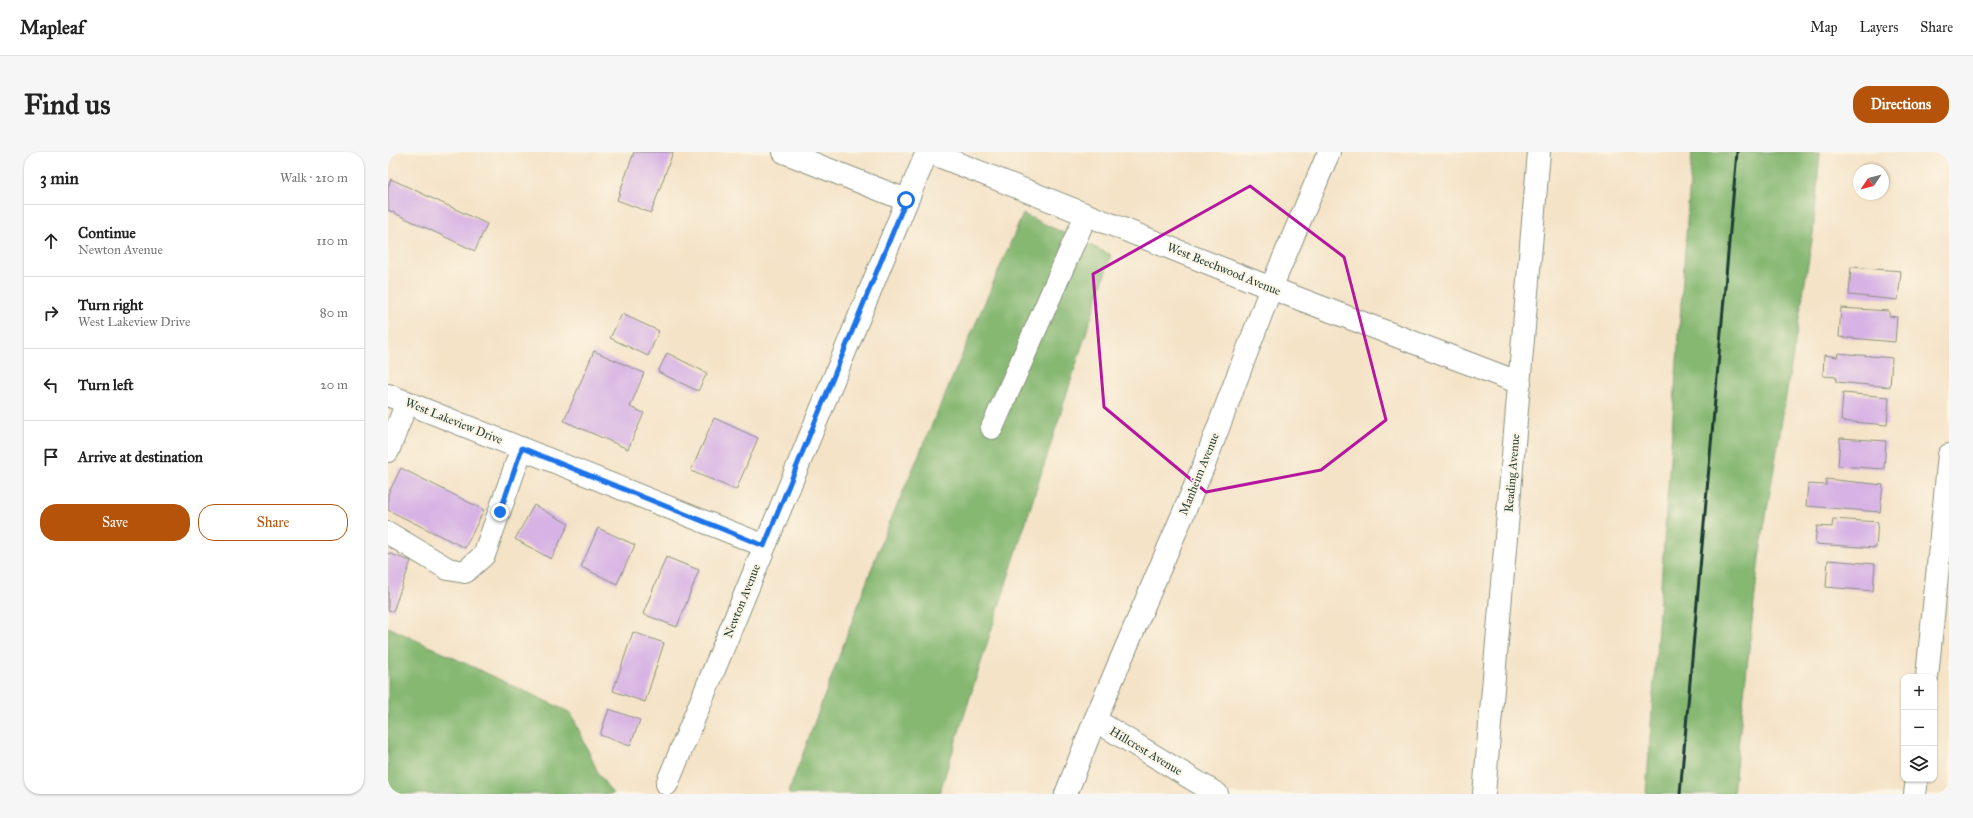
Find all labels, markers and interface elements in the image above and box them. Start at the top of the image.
text: Mapleaf [20,16,84,39]
text: Map [1810,19,1838,36]
text: Layers [1860,19,1898,36]
text: Share [1920,19,1953,36]
button: Directions [1853,86,1949,123]
text: Find us [24,87,110,122]
north arrow [1853,164,1889,200]
text: 3 min [40,168,79,189]
text: Walk · 210 m [280,170,348,186]
route start [897,191,915,209]
text: Continue [78,224,136,242]
icon: ahead [40,230,62,252]
text: 110 m [316,233,348,249]
street label: West Beechwood Avenue [1165,240,1283,298]
text: Newton Avenue [78,242,163,258]
text: Turn right [78,296,143,314]
icon: right [40,302,62,324]
text: 80 m [320,305,348,321]
text: West Lakeview Drive [78,314,190,330]
icon: left [40,374,62,396]
text: Turn left [78,376,134,394]
text: 20 m [320,377,348,393]
street label: West Lakeview Drive [403,395,505,447]
street label: Manheim Avenue [1176,431,1222,517]
street label: Reading Avenue [1502,433,1523,513]
icon: arrive [40,446,62,468]
text: Arrive at destination [78,448,203,466]
route end [491,503,509,521]
button: Save [40,504,190,541]
button: Share [198,504,348,541]
street label: Newton Avenue [721,562,763,640]
map controls [1901,674,1937,782]
button: + [1901,674,1937,710]
button: − [1901,710,1937,746]
street label: Hillcrest Avenue [1107,724,1185,778]
button: layers [1901,746,1937,782]

